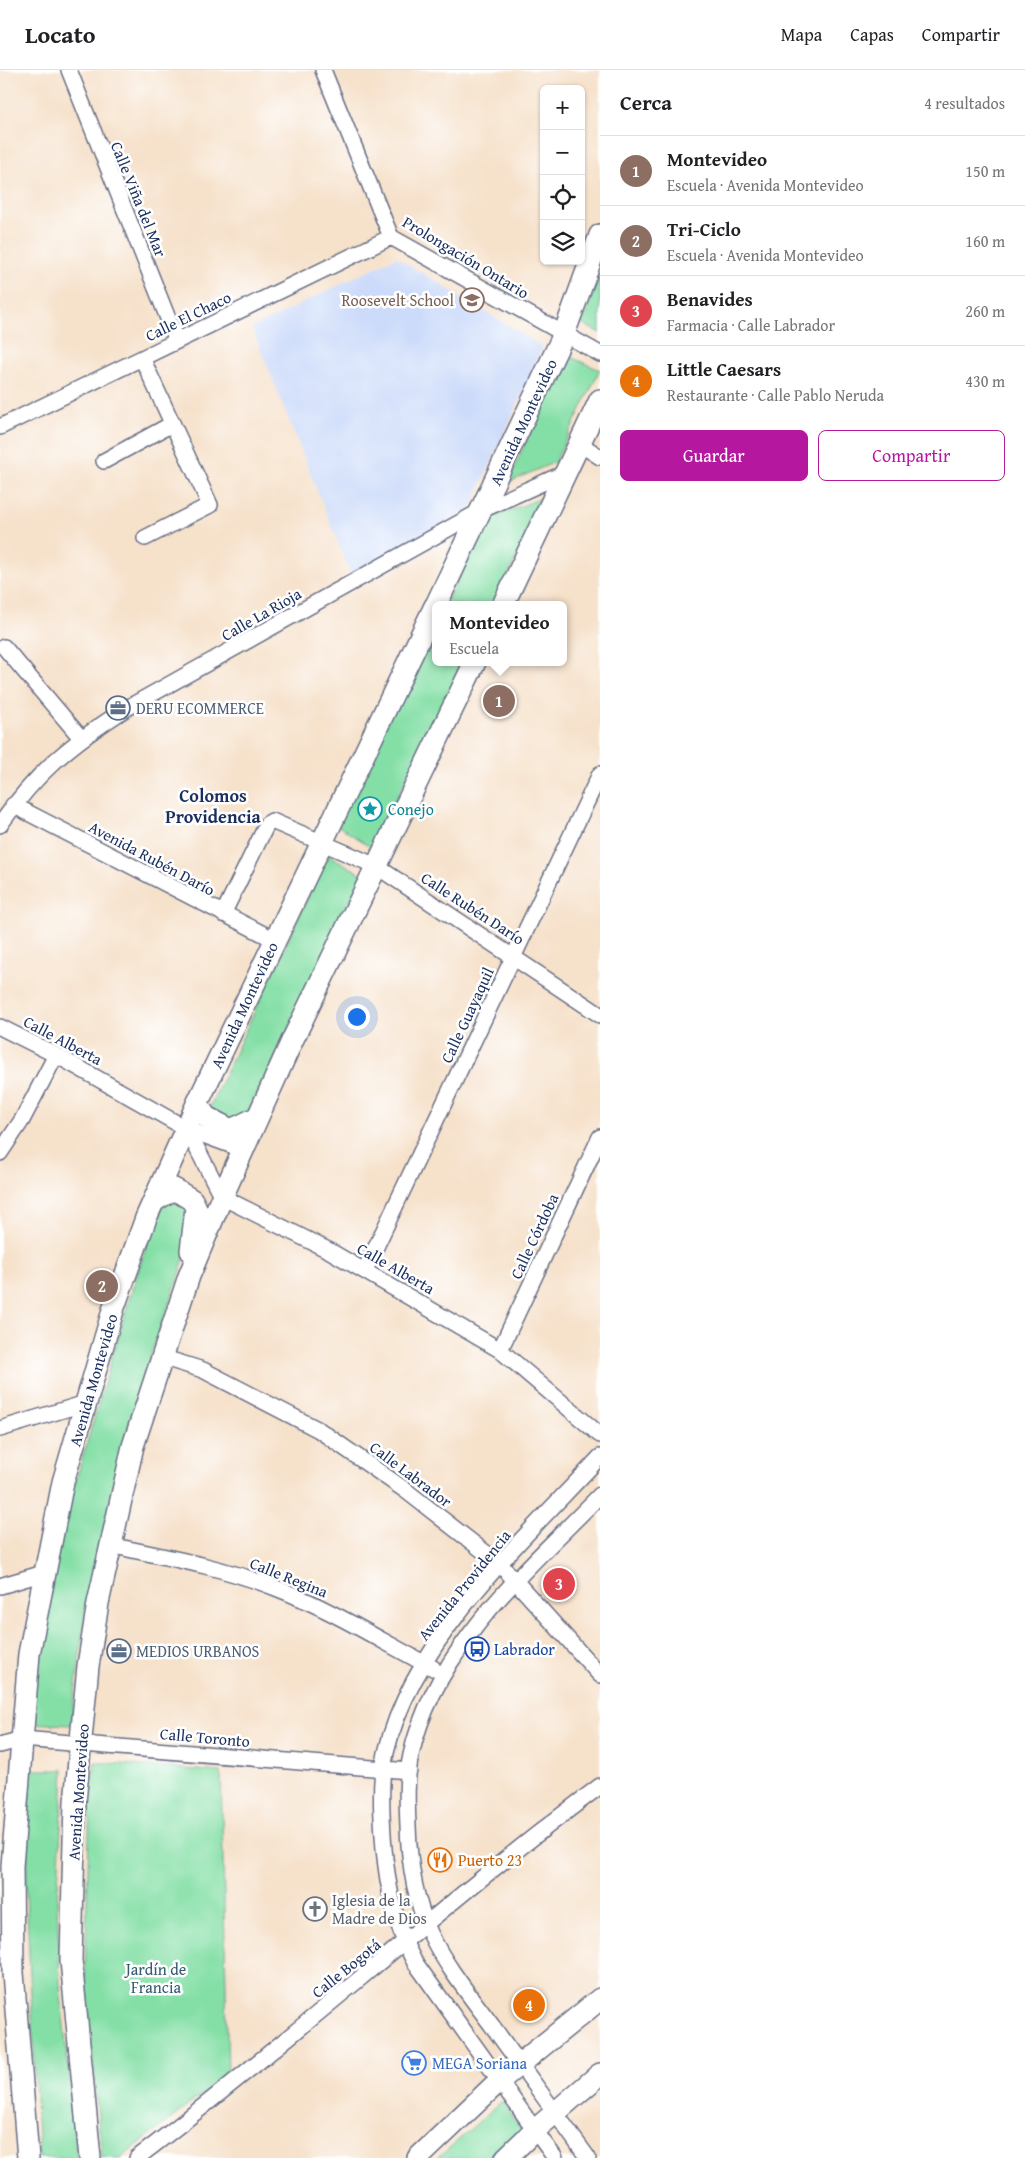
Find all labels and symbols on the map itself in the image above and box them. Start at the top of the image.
street label: Calle Viña del Mar [105,138,173,261]
street label: Prolongación Ontario [398,210,534,304]
street label: Calle El Chaco [141,285,235,347]
school or university icon: Roosevelt School [459,287,485,313]
place label: Roosevelt School [341,288,455,312]
street label: Avenida Montevideo [483,355,563,489]
street label: Calle La Rioja [217,581,306,647]
pin: 1 [483,682,515,720]
office icon: DERU ECOMMERCE [105,695,131,721]
place label: DERU ECOMMERCE [136,696,264,720]
district label: Colomos Providencia [165,782,261,830]
place icon: Conejo [357,796,383,822]
place label: Conejo [388,797,434,821]
street label: Avenida Rubén Darío [85,815,219,901]
street label: Calle Rubén Darío [417,866,529,950]
street label: Avenida Montevideo [204,938,284,1072]
street label: Calle Guayaquil [434,963,500,1067]
your location [344,1004,370,1030]
street label: Calle Alberta [19,1009,107,1071]
street label: Calle Córdoba [504,1189,565,1283]
street label: Calle Alberta [353,1236,440,1300]
pin: 2 [86,1267,118,1305]
street label: Avenida Montevideo [63,1311,123,1449]
street label: Calle Labrador [365,1435,457,1513]
street label: Avenida Providencia [412,1524,517,1646]
street label: Calle Regina [246,1551,332,1604]
pin: 3 [543,1565,575,1603]
bus stop icon: Labrador [464,1636,490,1662]
place label: Labrador [494,1637,555,1661]
office icon: MEDIOS URBANOS [106,1638,132,1664]
place label: MEDIOS URBANOS [136,1639,260,1663]
street label: Calle Toronto [159,1721,251,1753]
street label: Avenida Montevideo [61,1723,95,1861]
restaurant icon: Puerto 23 [427,1847,453,1873]
place label: Puerto 23 [458,1848,522,1872]
place label: Iglesia de la Madre de Dios [332,1888,427,1930]
church icon: Iglesia de la Madre de Dios [302,1896,328,1922]
street label: Calle Bogotá [306,1932,386,2003]
park label: Jardín de Francia [124,1957,186,1999]
pin: 4 [513,1986,545,2024]
supermarket icon: MEGA Soriana [401,2050,427,2076]
place label: MEGA Soriana [432,2051,527,2075]

